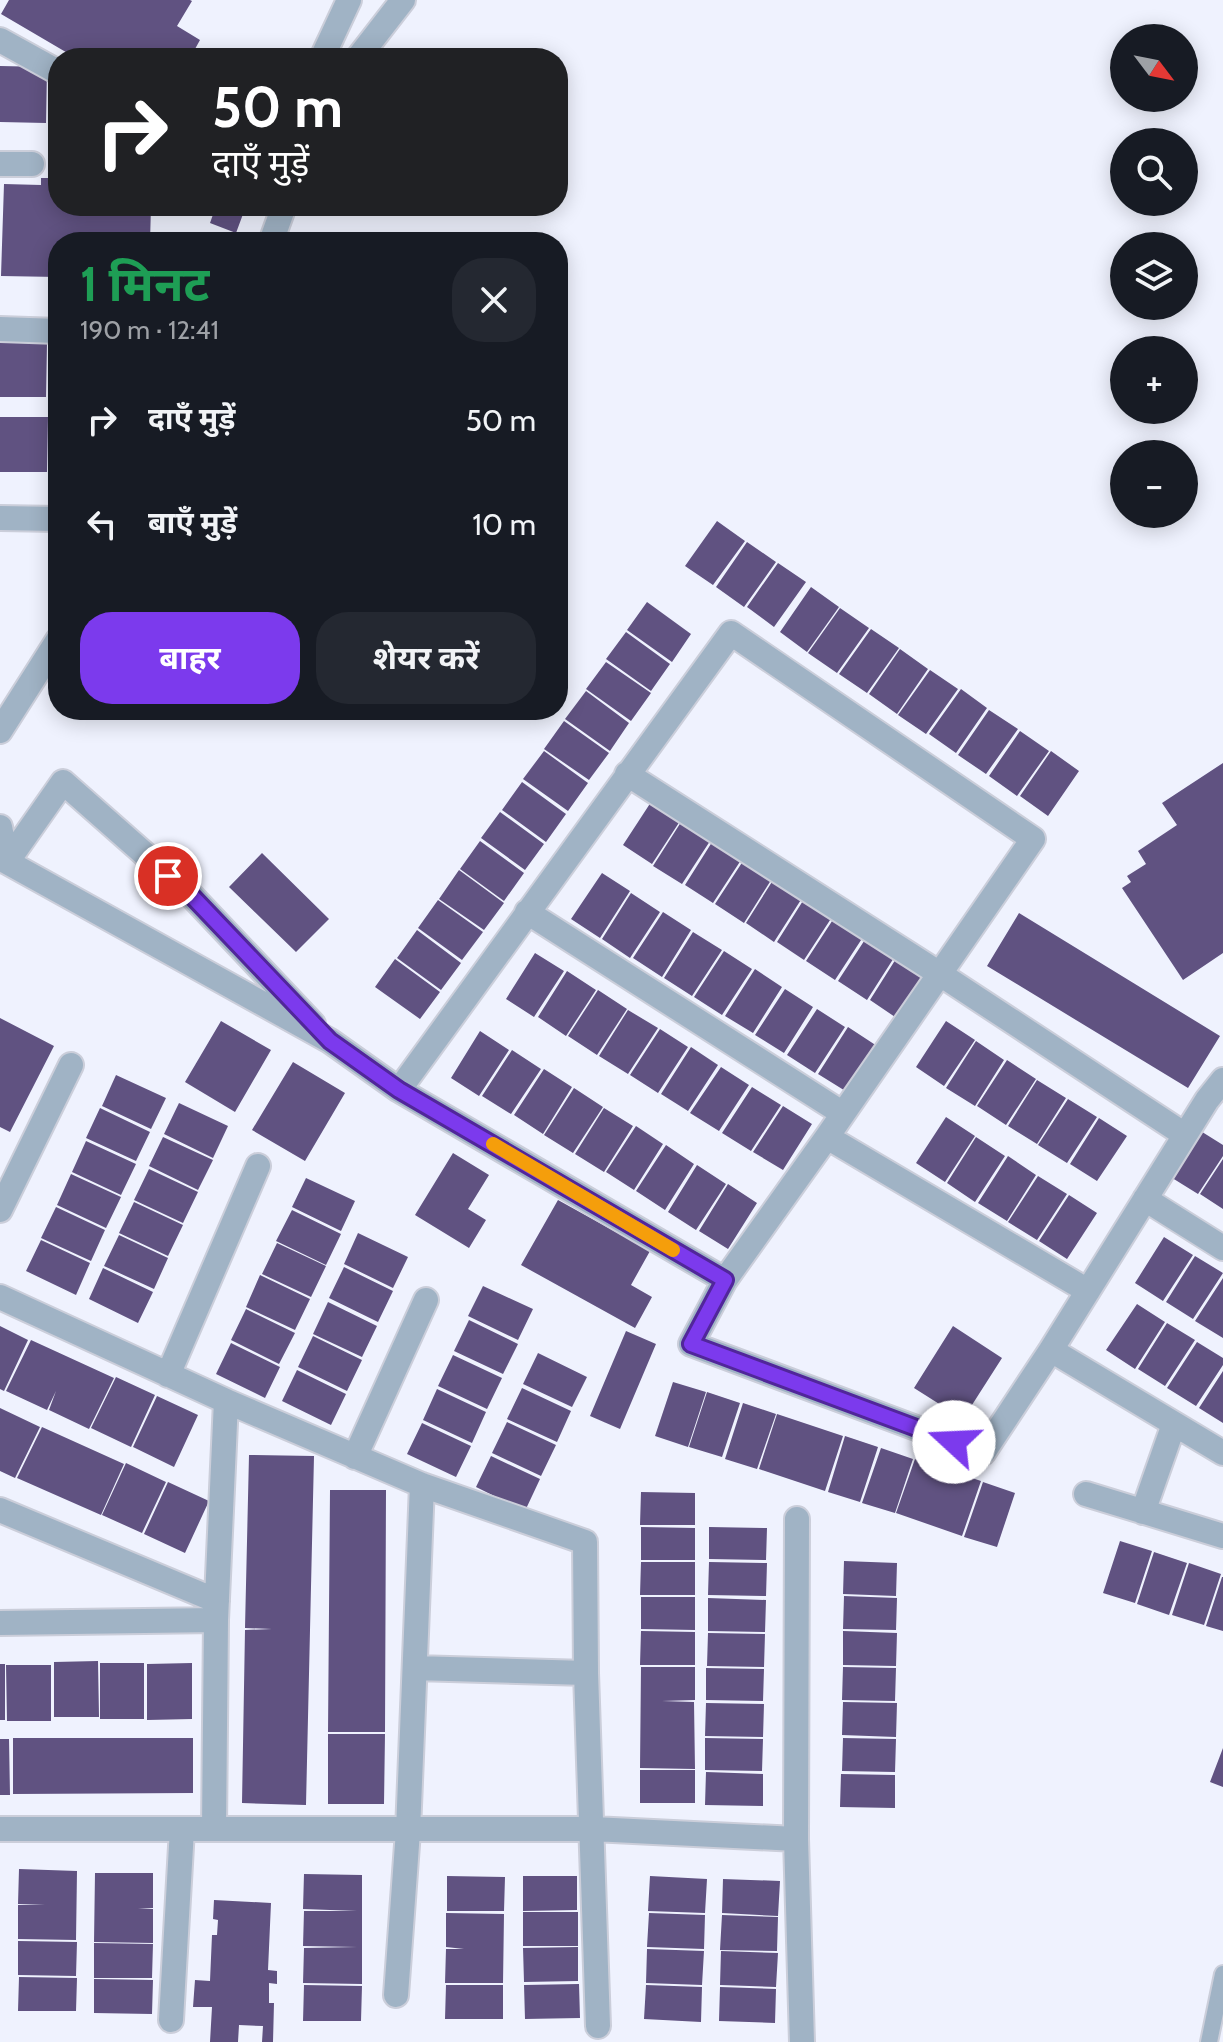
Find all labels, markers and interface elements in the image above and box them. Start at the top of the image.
north arrow [1110,24,1198,112]
map controls [1110,24,1198,528]
text: 50 m [212,73,343,141]
icon: right [80,80,184,184]
button: search [1110,128,1198,216]
text: दाएँ मुड़ें [212,141,309,185]
button: layers [1110,232,1198,320]
text: 1 मिनट [80,255,209,313]
button: close [452,258,536,342]
text: 190 m · 12:41 [80,314,219,346]
button: + [1110,336,1198,424]
icon: right [80,398,124,442]
text: दाएँ मुड़ें [148,400,235,437]
text: 50 m [466,402,536,439]
button: − [1110,440,1198,528]
icon: left [80,502,124,546]
text: बाएँ मुड़ें [148,504,237,541]
text: 10 m [472,506,536,543]
button: बाहर [80,612,300,704]
button: शेयर करें [316,612,536,704]
pin [134,842,202,910]
icon: arrive [146,854,190,898]
position arrow [912,1400,996,1484]

